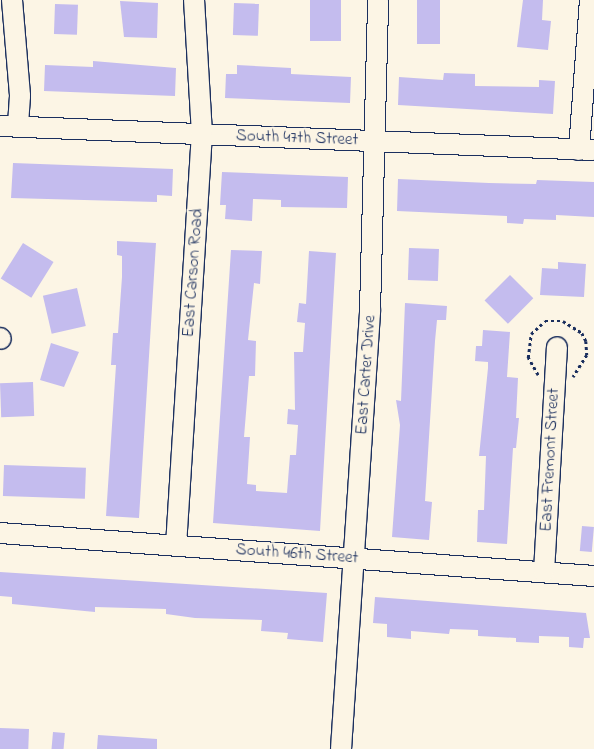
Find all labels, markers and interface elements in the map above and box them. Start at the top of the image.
street label: South 47th Street [236,126,358,150]
street label: East Carson Road [178,208,208,338]
street label: East Carter Drive [352,314,380,436]
street label: East Fremont Street [536,388,564,532]
street label: South 46th Street [235,540,359,568]

